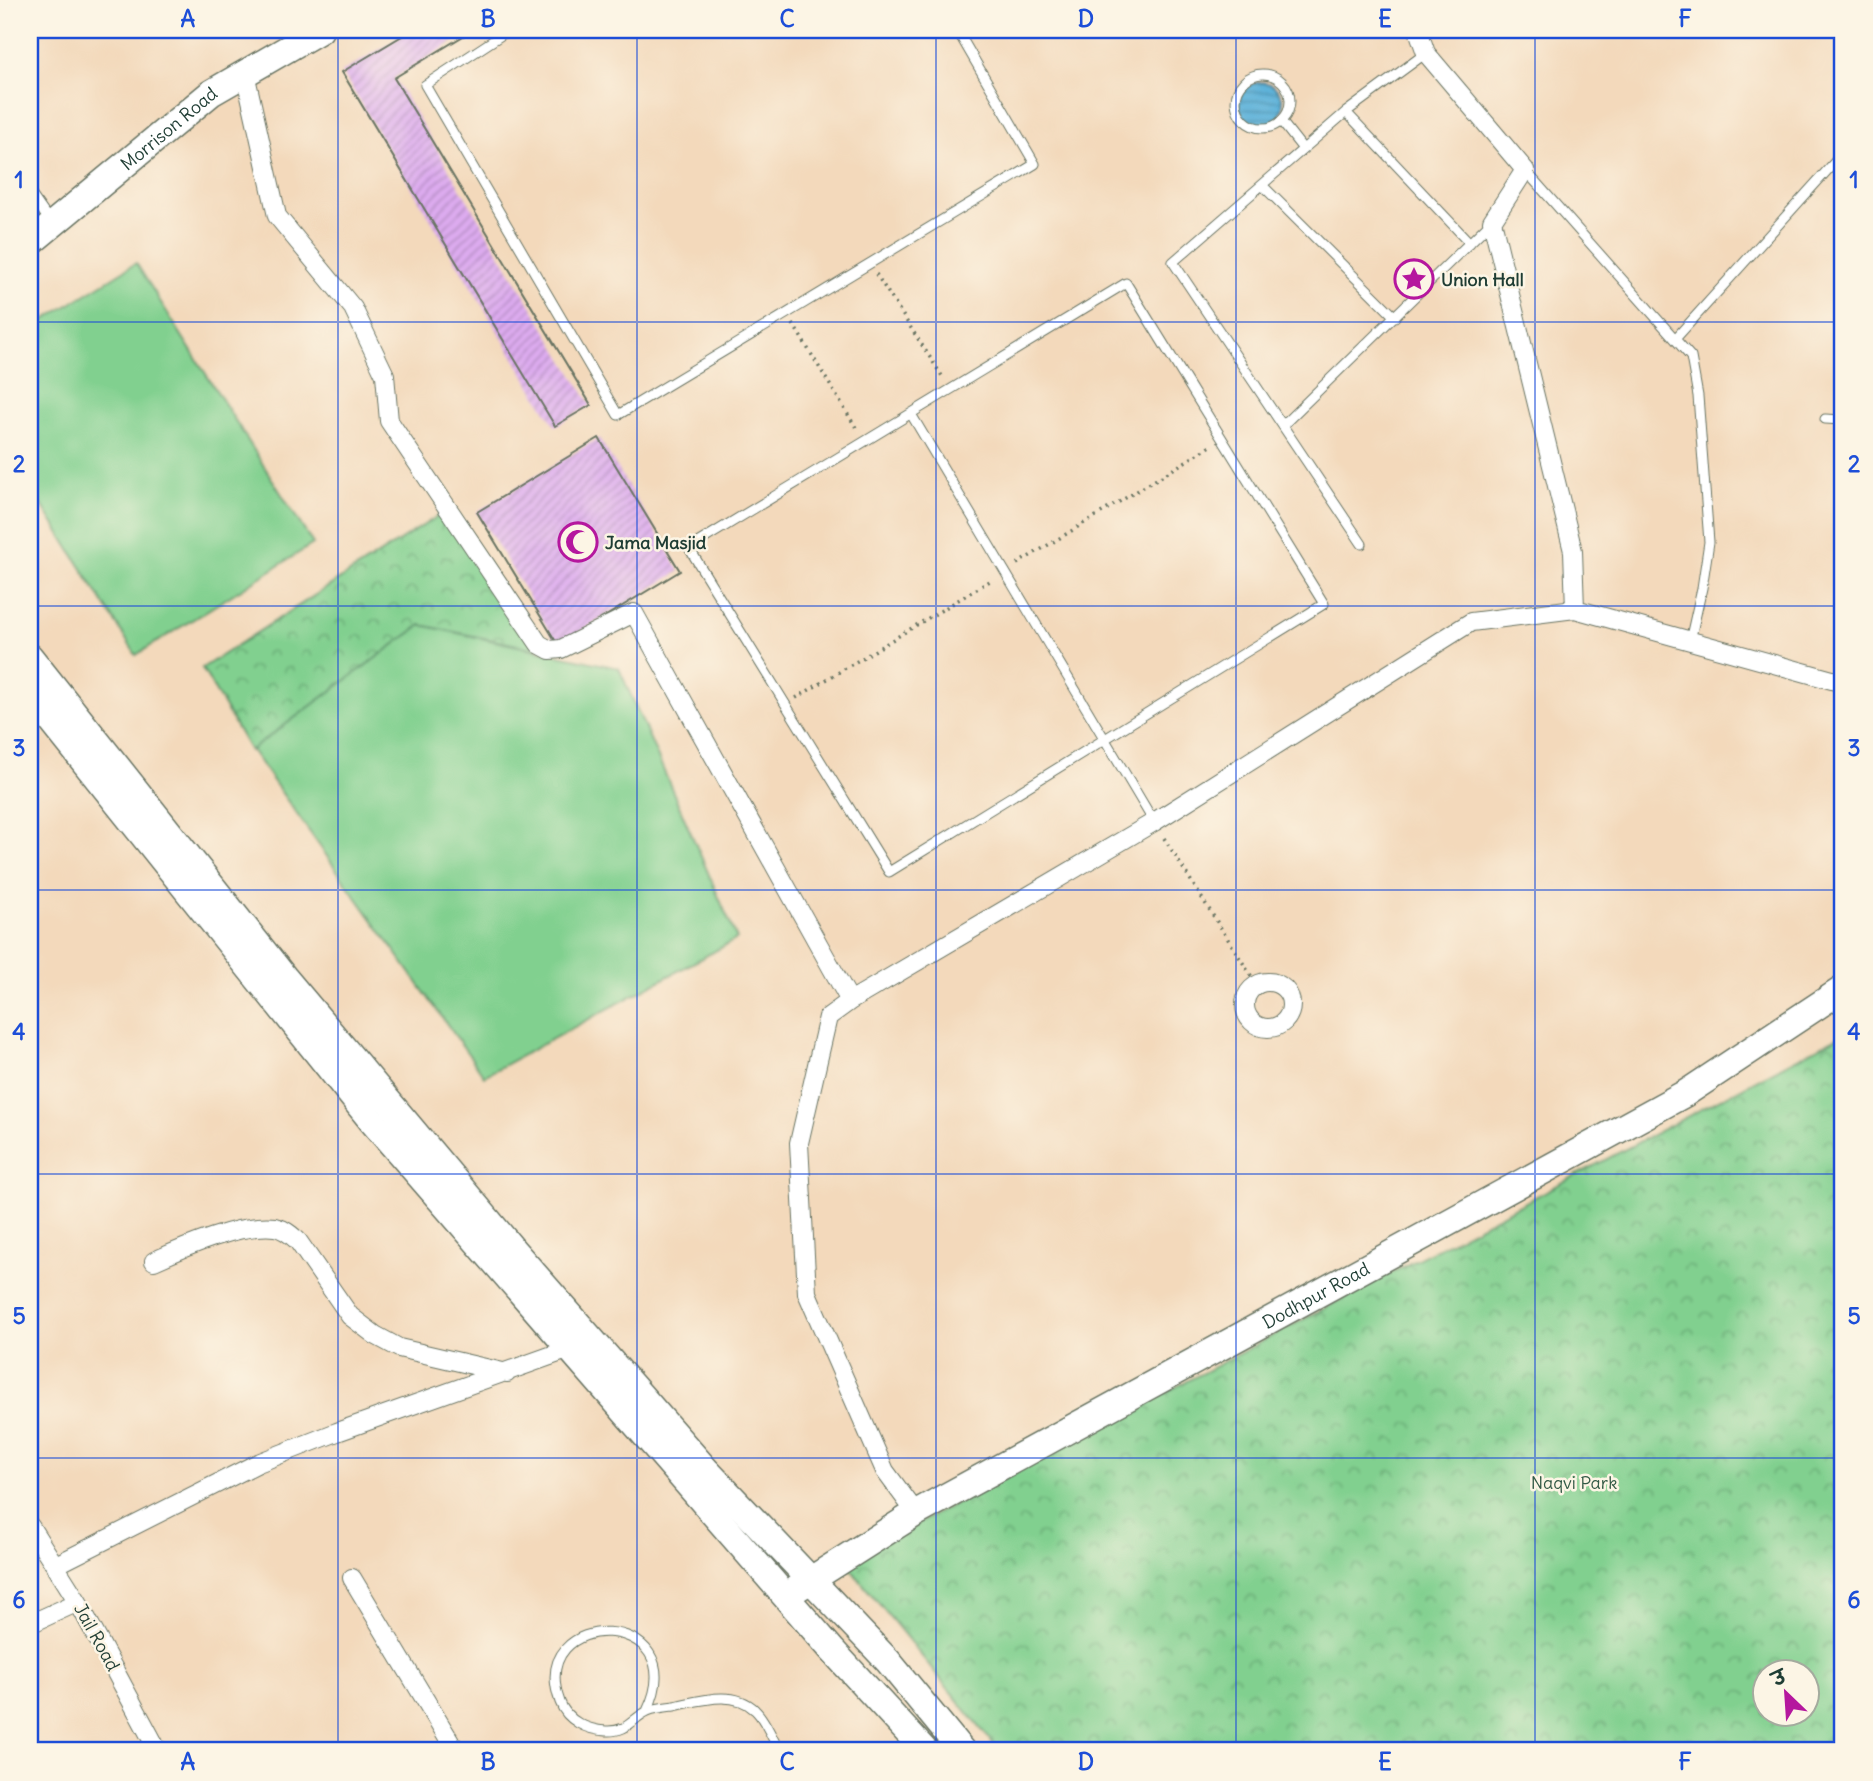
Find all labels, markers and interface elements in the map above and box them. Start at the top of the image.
text: A [181,4,196,33]
text: B [480,4,496,33]
text: C [779,4,795,33]
text: D [1078,4,1094,33]
text: E [1378,4,1392,33]
text: F [1678,4,1692,33]
street label: Morrison Road [116,81,222,175]
text: 1 [14,165,24,194]
text: 1 [1849,165,1859,194]
place icon: Union Hall [1393,258,1435,300]
place label: Union Hall [1441,268,1524,291]
text: 2 [13,449,26,478]
text: 2 [1848,449,1861,478]
mosque icon: Jama Masjid [557,521,599,563]
place label: Jama Masjid [605,531,707,554]
text: 3 [12,733,26,762]
text: 3 [1847,733,1861,762]
text: 4 [12,1017,26,1046]
text: 4 [1847,1017,1861,1046]
street label: Dodhpur Road [1258,1256,1374,1334]
text: 5 [12,1301,26,1330]
text: 5 [1847,1301,1861,1330]
park label: Naqvi Park [1531,1471,1617,1494]
text: 6 [12,1585,26,1614]
text: 6 [1847,1585,1861,1614]
street label: Jail Road [69,1599,125,1675]
north arrow [1750,1658,1820,1728]
text: उ [1766,1663,1792,1692]
text: A [181,1747,196,1776]
text: B [480,1747,496,1776]
text: C [779,1747,795,1776]
text: D [1078,1747,1094,1776]
text: E [1378,1747,1392,1776]
text: F [1678,1747,1692,1776]

